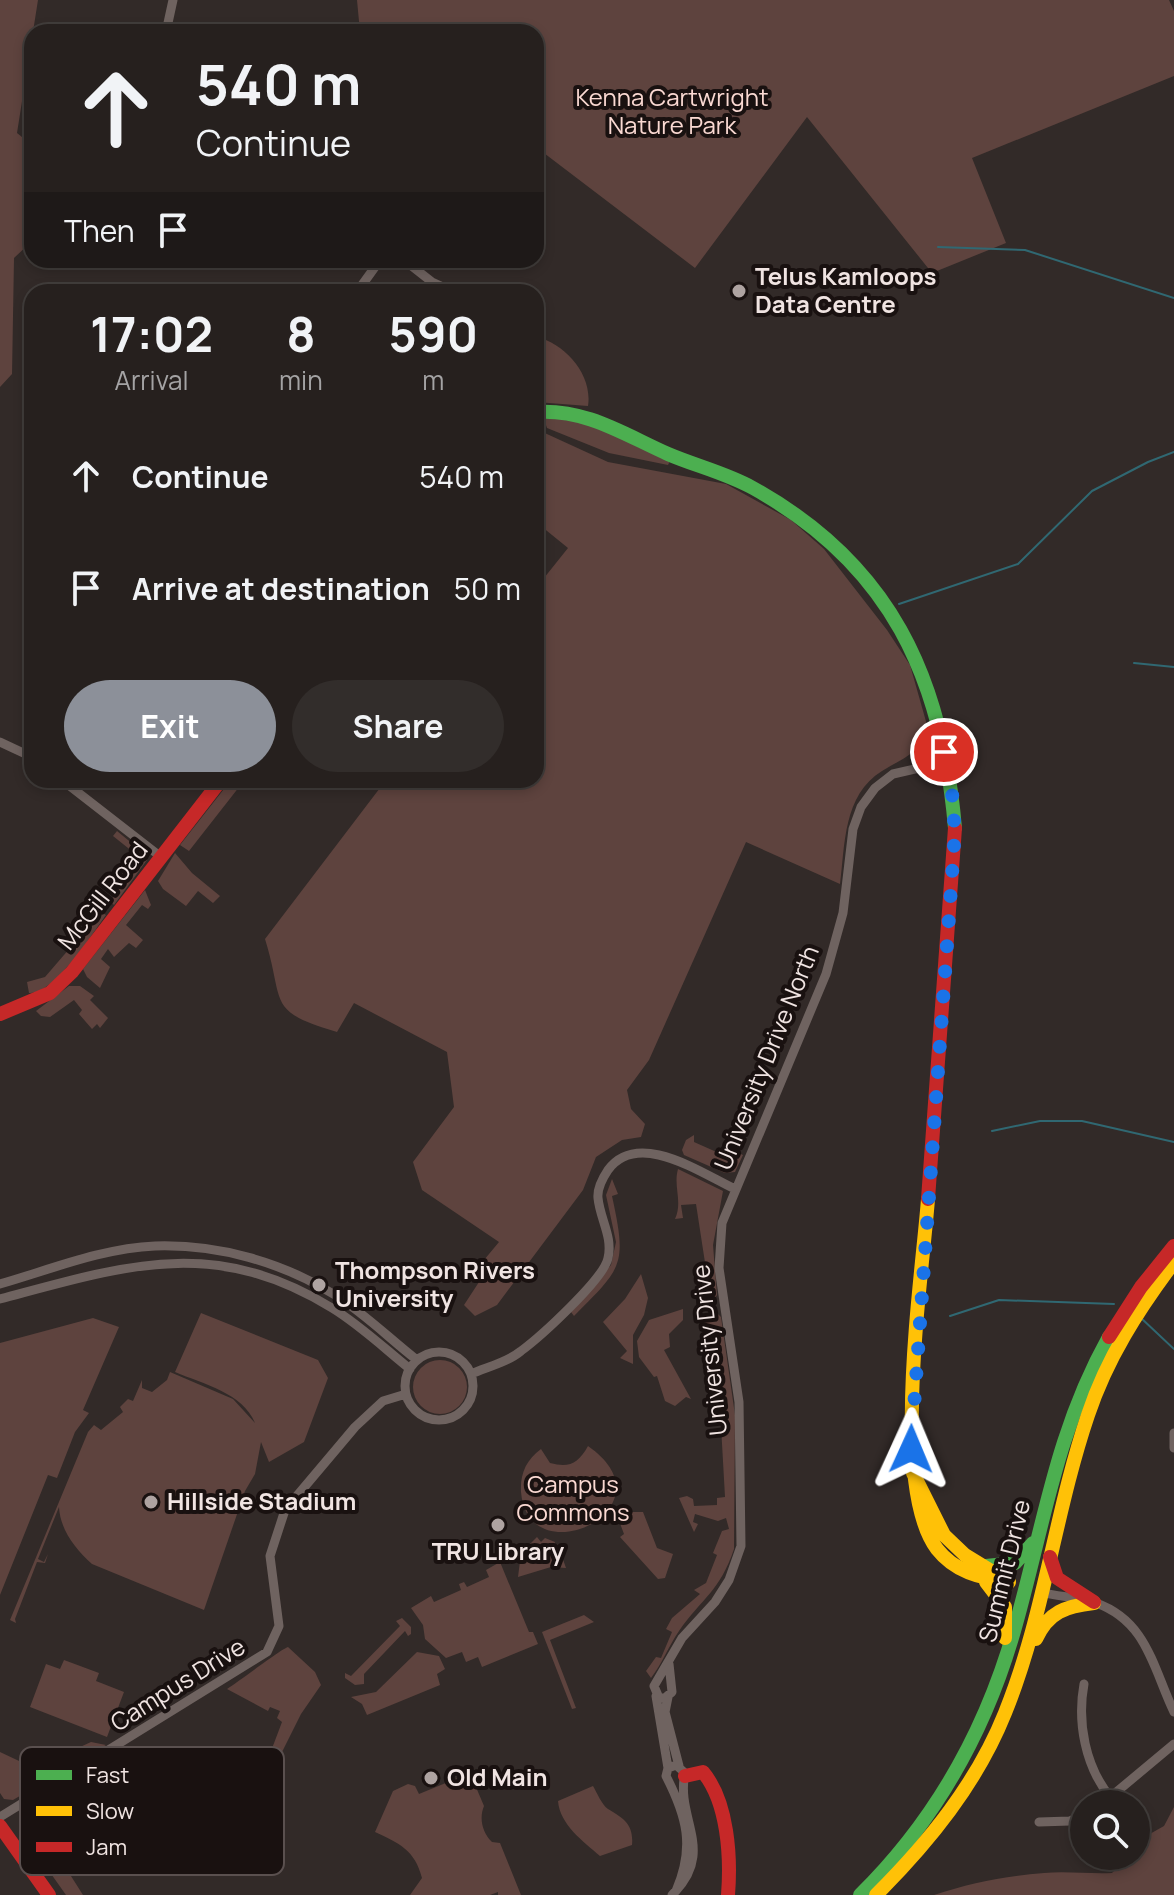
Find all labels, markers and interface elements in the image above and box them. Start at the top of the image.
text: 540 m [196,45,361,122]
icon: ahead [64,56,168,160]
park label: Kenna Cartwright Nature Park [575,80,769,141]
text: Continue [196,118,351,167]
icon: arrive [151,208,195,252]
text: Then [64,210,135,251]
place label: Telus Kamloops Data Centre [755,259,936,320]
marker: Telus Kamloops Data Centre [730,282,748,300]
text: 17:02 [90,301,213,366]
text: 8 [286,301,316,366]
text: 590 [389,301,478,366]
text: Arrival [114,362,189,398]
text: min [279,362,323,398]
text: m [422,362,444,398]
icon: ahead [64,454,108,498]
text: Continue [132,456,268,497]
text: 540 m [419,456,504,497]
icon: arrive [64,566,108,610]
text: Arrive at destination [132,568,430,609]
text: 50 m [454,568,521,609]
button: Exit [64,680,276,772]
button: Share [292,680,504,772]
pin [910,718,978,786]
icon: arrive [922,730,966,774]
street label: McGill Road [49,834,154,956]
street label: University Drive North [705,940,826,1175]
place label: Thompson Rivers University [335,1253,535,1314]
street label: University Drive [683,1263,734,1437]
marker: Thompson Rivers University [310,1276,328,1294]
position arrow [869,1407,953,1491]
park label: Campus Commons [516,1467,630,1528]
place label: Hillside Stadium [167,1484,356,1517]
marker: Hillside Stadium [142,1493,160,1511]
street label: Summit Drive [970,1496,1037,1645]
marker: TRU Library [489,1516,507,1534]
place label: TRU Library [432,1534,565,1567]
street label: Campus Drive [104,1629,251,1738]
legend [20,1747,284,1875]
text: Fast [86,1760,129,1790]
place label: Old Main [447,1760,547,1793]
marker: Old Main [422,1769,440,1787]
map controls [1070,1790,1150,1870]
button: search [1070,1790,1150,1870]
text: Slow [86,1796,134,1826]
text: Jam [86,1832,127,1862]

